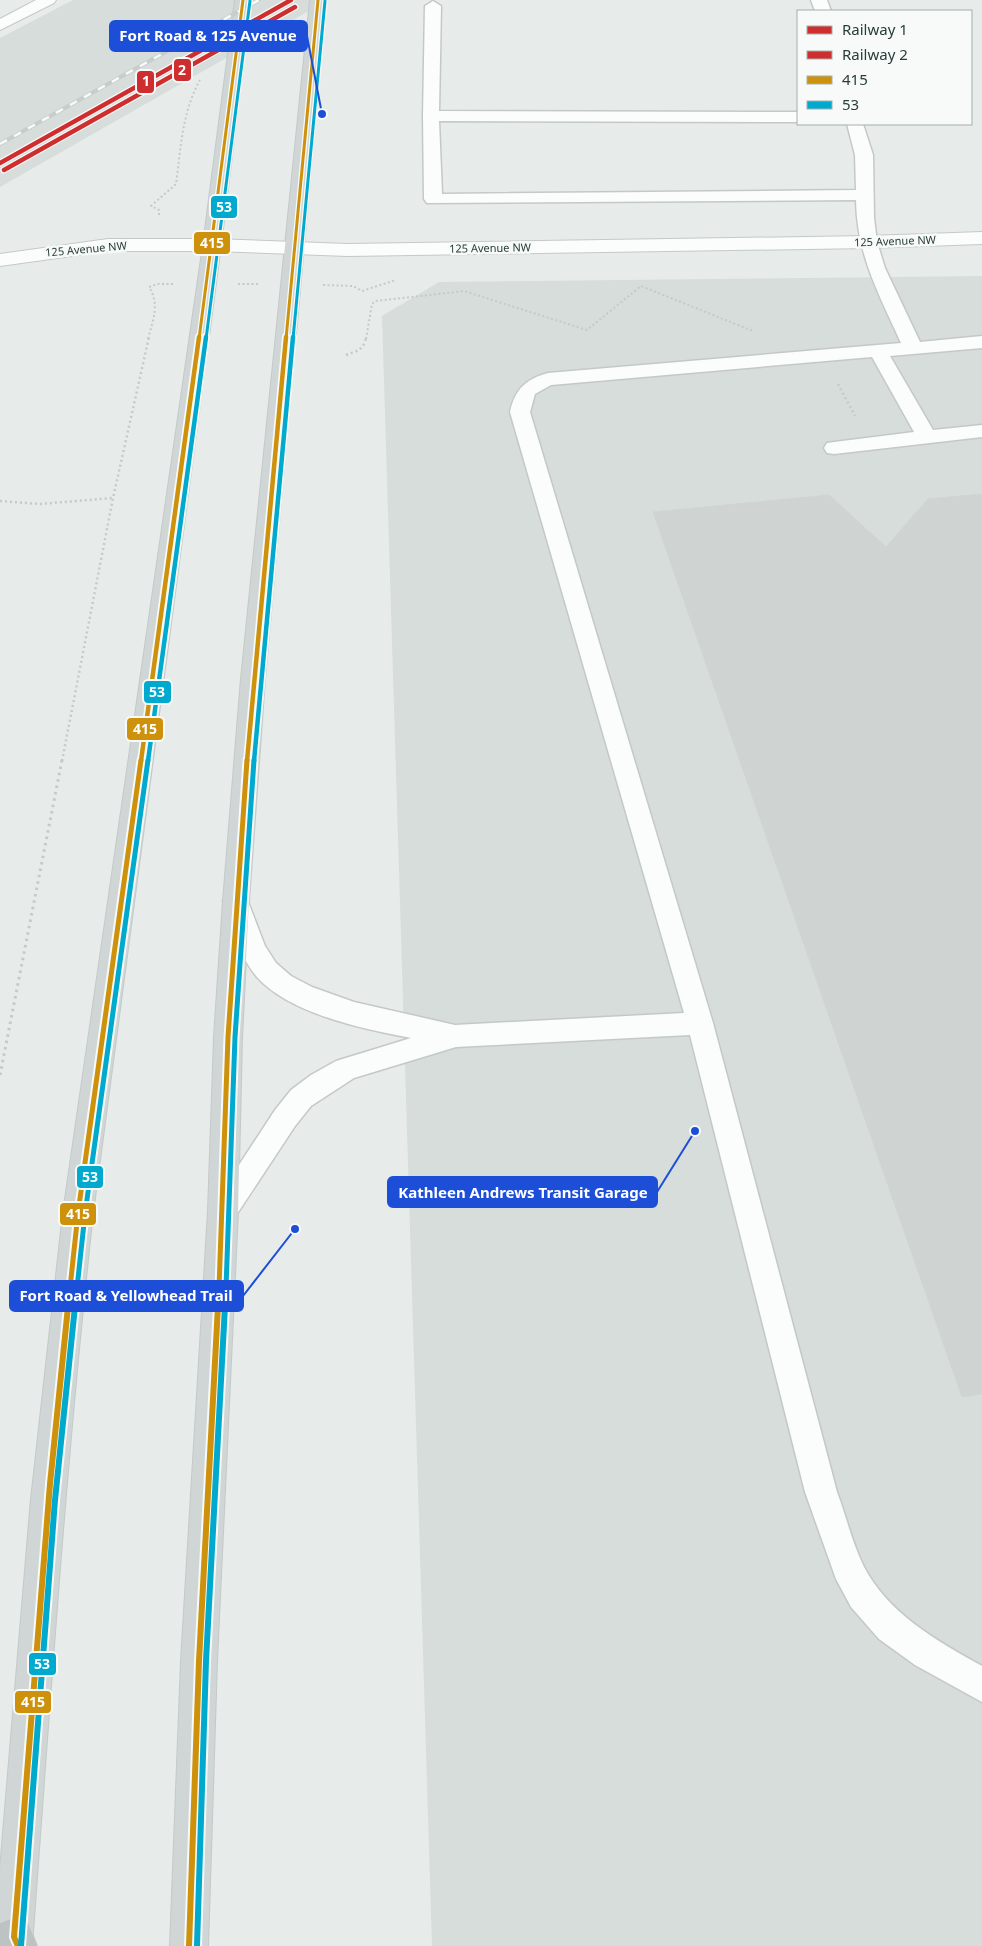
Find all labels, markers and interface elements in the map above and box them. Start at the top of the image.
legend [797,10,972,125]
text: Railway 1 [842,19,908,39]
callout: Fort Road & 125 Avenue [110,21,307,51]
text: Fort Road & 125 Avenue [119,25,297,45]
text: Railway 2 [842,44,908,64]
line badge: 2 [173,58,192,82]
text: 2 [178,60,186,79]
text: 415 [842,69,868,89]
line badge: 1 [136,70,155,94]
text: 1 [142,71,150,90]
text: 53 [842,94,859,114]
line badge: 53 [210,195,238,219]
text: 53 [216,197,232,216]
line badge: 415 [193,231,231,255]
street label: 125 Avenue NW [854,232,937,249]
text: 415 [200,233,224,252]
street label: 125 Avenue NW [45,237,128,260]
street label: 125 Avenue NW [449,239,532,256]
line badge: 53 [143,680,172,704]
text: 53 [149,682,165,701]
line badge: 415 [126,717,164,741]
text: 415 [133,719,157,738]
line badge: 53 [76,1165,104,1189]
text: 53 [82,1167,98,1186]
callout: Kathleen Andrews Transit Garage [388,1177,657,1207]
text: Kathleen Andrews Transit Garage [398,1182,648,1202]
line badge: 415 [59,1202,97,1226]
text: 415 [66,1204,90,1223]
callout: Fort Road & Yellowhead Trail [10,1281,243,1311]
text: Fort Road & Yellowhead Trail [19,1285,233,1305]
line badge: 53 [28,1652,57,1676]
text: 53 [34,1654,50,1673]
line badge: 415 [14,1690,52,1714]
text: 415 [21,1692,45,1711]

